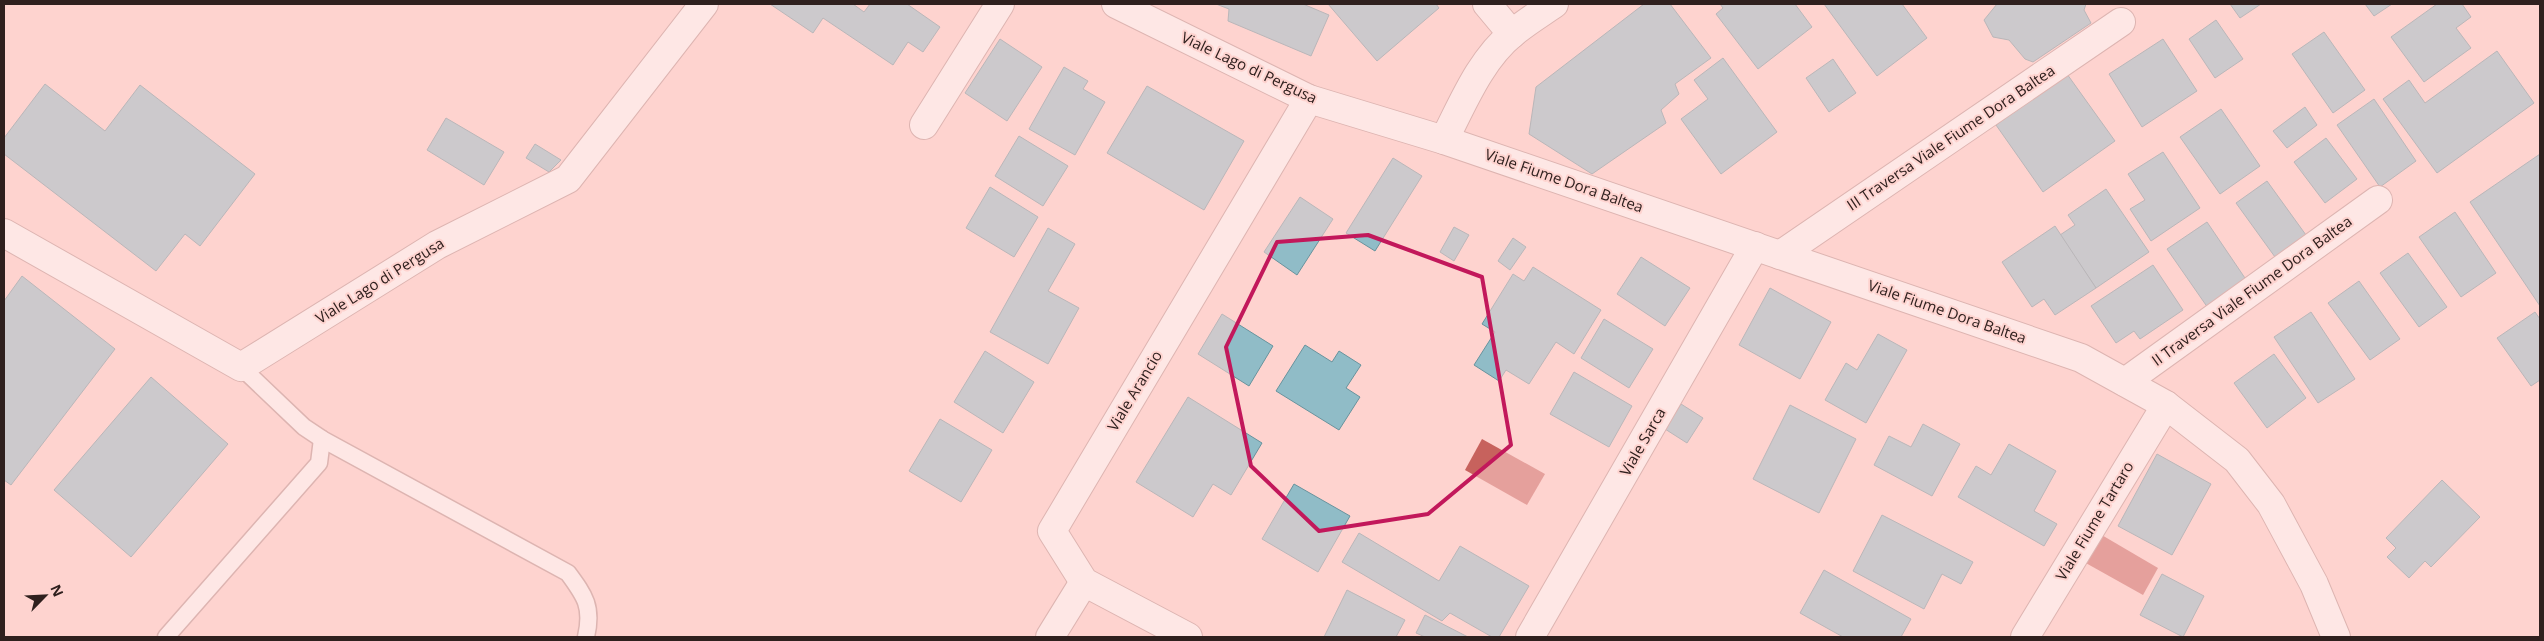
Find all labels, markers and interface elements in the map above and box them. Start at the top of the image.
street label: Viale Lago di Pergusa [1178,27,1321,107]
street label: III Traversa Viale Fiume Dora Baltea [1842,60,2058,214]
street label: Viale Fiume Dora Baltea [1482,144,1646,217]
street label: II Traversa Viale Fiume Dora Baltea [2147,211,2355,370]
street label: Viale Lago di Pergusa [312,233,447,328]
street label: Viale Fiume Dora Baltea [1865,275,2029,348]
street label: Viale Arancio [1102,347,1166,434]
street label: Viale Sarca [1615,404,1670,479]
street label: Viale Fiume Tartaro [2051,457,2138,584]
north arrow [20,571,70,621]
text: N [46,581,68,600]

